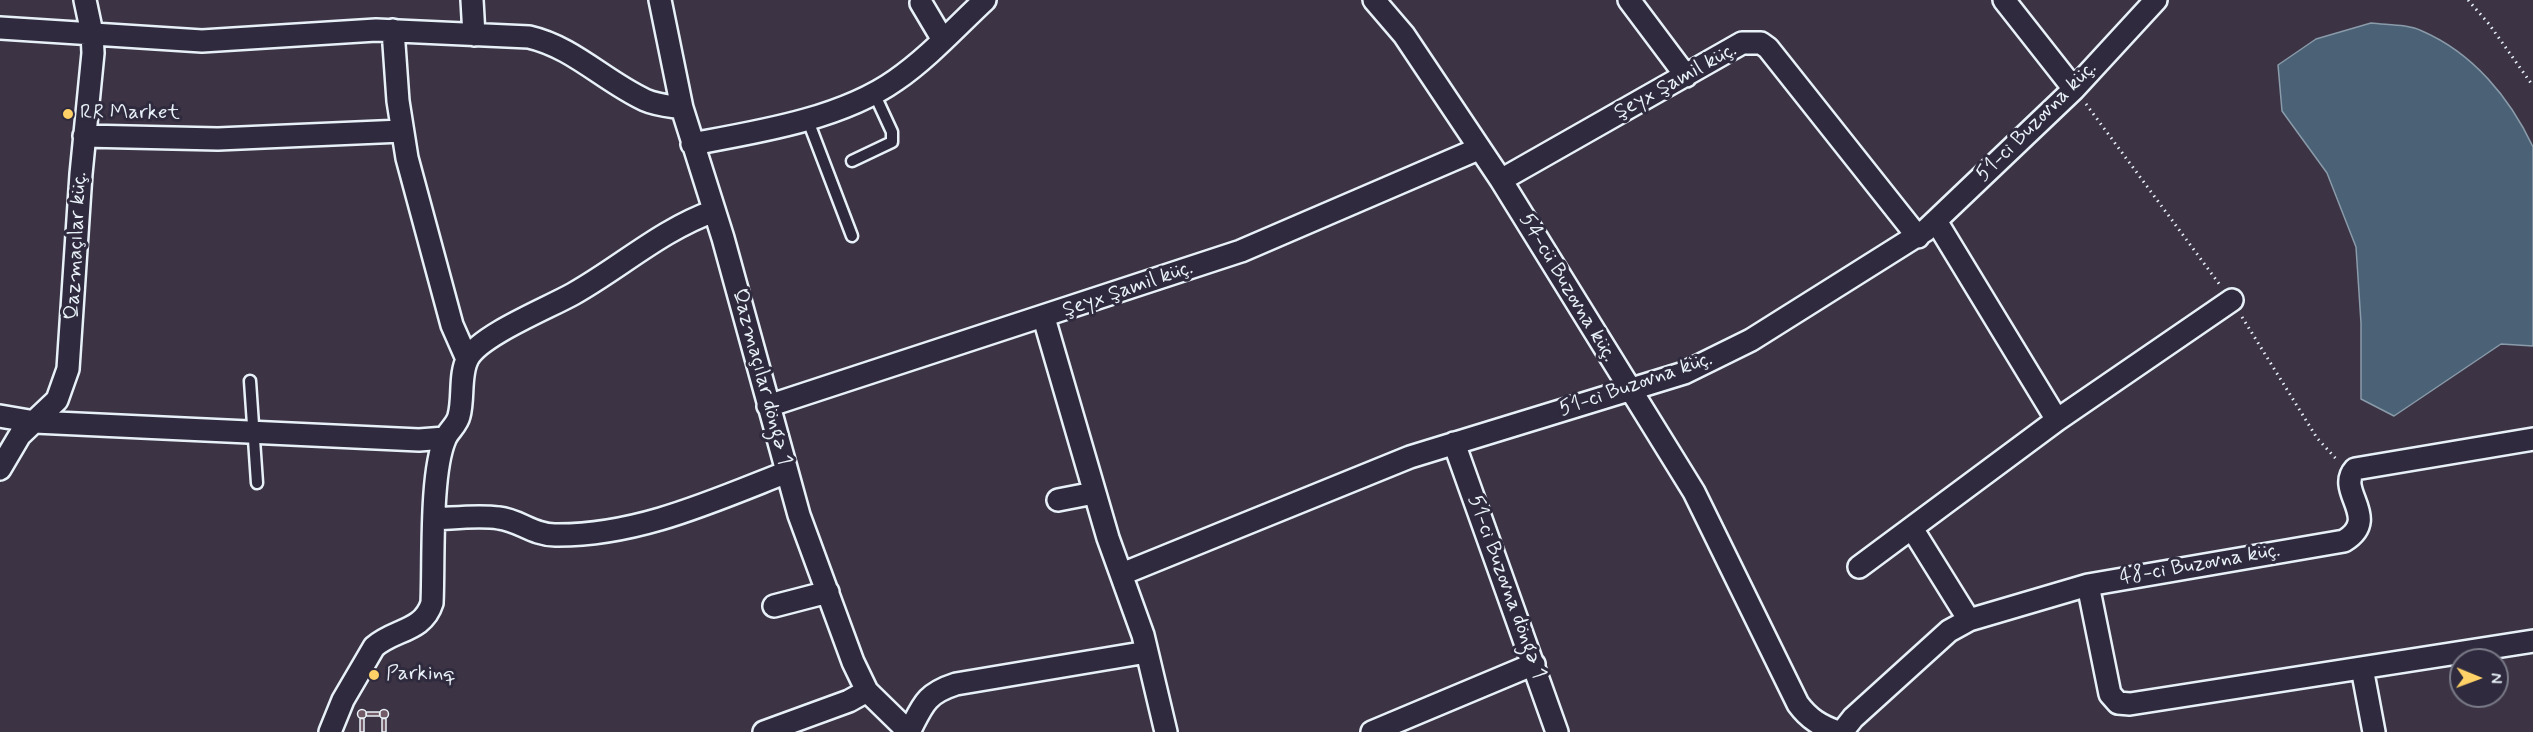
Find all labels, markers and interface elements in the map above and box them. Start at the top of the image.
street label: Şeyx Şamil küç. [1610,38,1742,126]
street label: 51-ci Buzovna küç. [1971,56,2103,188]
place label: RR Market [80,101,180,127]
marker: RR Market [61,107,75,121]
street label: Qazmaçılar küç. [61,171,93,321]
street label: 54-cü Buzovna küç. [1513,209,1621,367]
street label: Şeyx Şamil küç. [1060,256,1196,324]
street label: Qazmaçılar döngə 1 [725,286,797,468]
street label: 51-ci Buzovna küç. [1556,347,1716,423]
street label: 51-ci Buzovna döngə 1 [1461,492,1551,682]
street label: 48-ci Buzovna küç. [2118,538,2282,592]
north arrow [2449,648,2509,708]
place label: Parkinq [386,662,455,688]
marker: Parkinq [367,668,381,682]
text: N [2485,673,2506,684]

